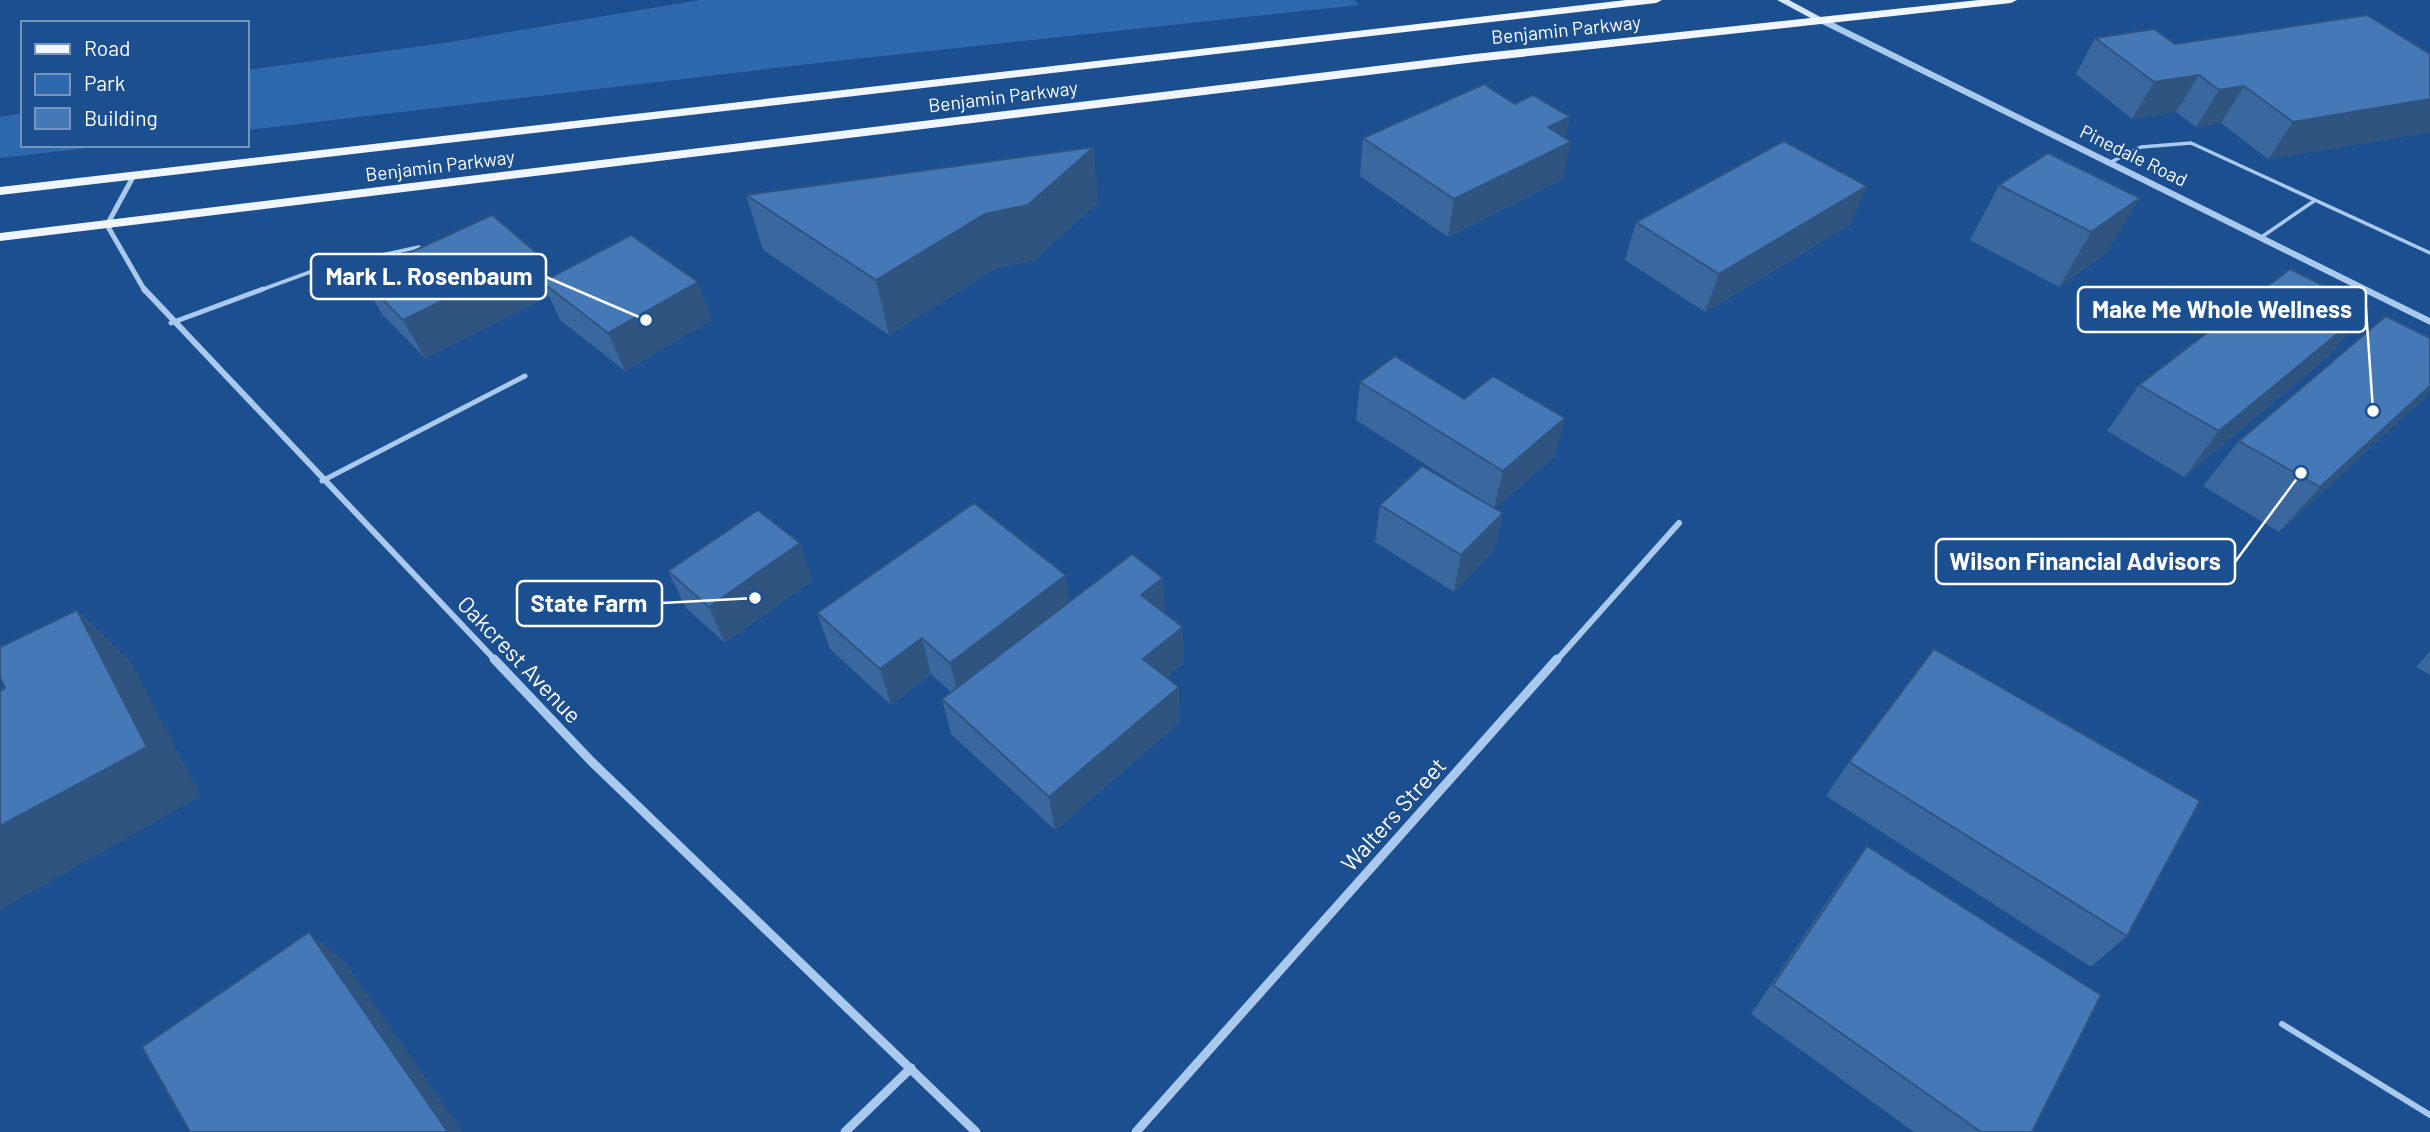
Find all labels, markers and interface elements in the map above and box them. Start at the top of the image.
street label: Benjamin Parkway [1490,10,1642,48]
legend [21,21,248,147]
text: Road [84,35,130,60]
text: Park [84,70,125,95]
street label: Benjamin Parkway [927,75,1079,117]
text: Building [84,105,158,130]
street label: Pinedale Road [2077,119,2191,191]
street label: Benjamin Parkway [364,144,516,186]
callout: Mark L. Rosenbaum [311,254,546,299]
text: Mark L. Rosenbaum [325,261,533,290]
callout: Make Me Whole Wellness [2078,287,2366,332]
text: Make Me Whole Wellness [2092,294,2352,323]
callout: Wilson Financial Advisors [1936,539,2235,584]
text: Wilson Financial Advisors [1949,546,2221,575]
callout: State Farm [517,581,662,626]
text: State Farm [531,588,647,617]
street label: Oakcrest Avenue [452,589,588,729]
street label: Walters Street [1335,751,1451,877]

